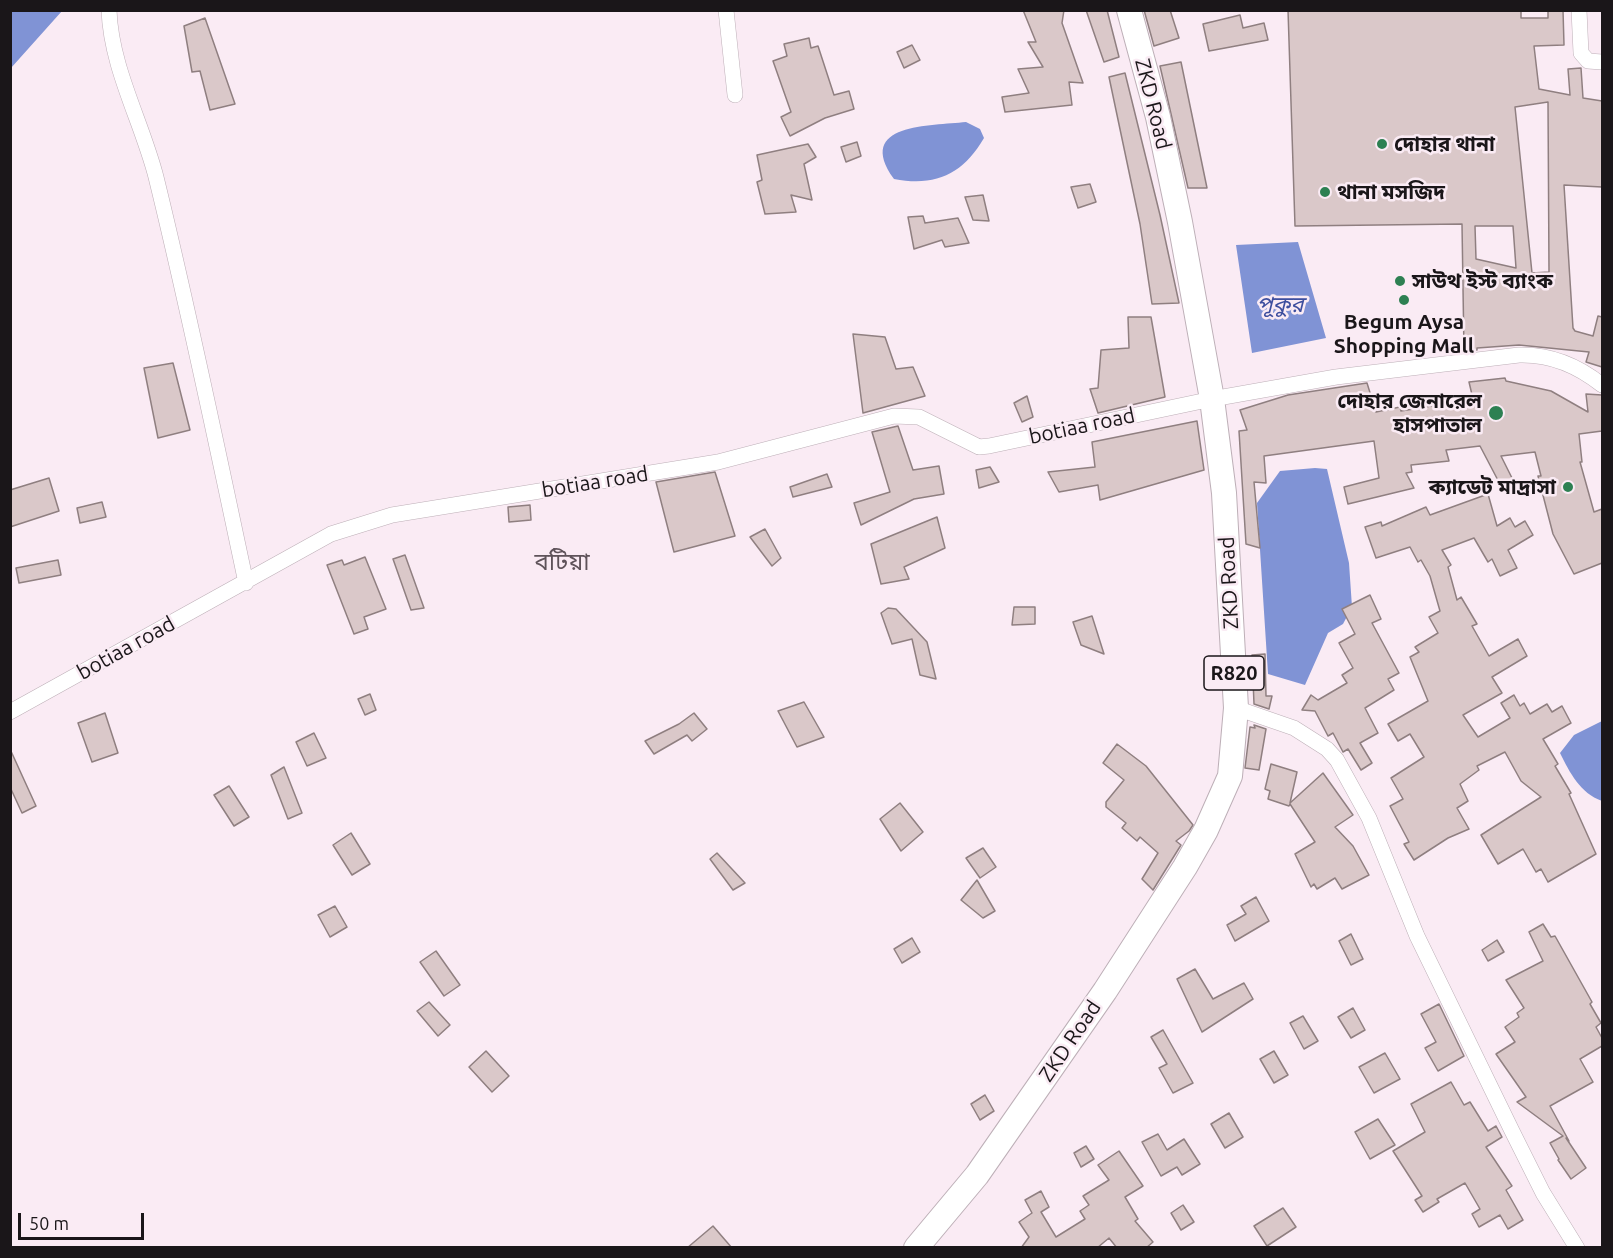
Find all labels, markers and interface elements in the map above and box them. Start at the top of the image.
street label: ZKD Road [1130,56,1176,152]
place label: দোহার থানা [1394,131,1495,157]
marker: দোহার থানা [1375,137,1389,151]
place label: থানা মসজিদ [1337,179,1445,205]
marker: থানা মসজিদ [1318,185,1332,199]
place label: সাউথ ইস্ট ব্যাংক [1412,268,1553,294]
marker: সাউথ ইস্ট ব্যাংক [1393,274,1407,288]
water label: পূকুর [1257,292,1303,318]
marker: Begum Aysa Shopping Mall [1397,293,1411,307]
place label: Begum Aysa Shopping Mall [1334,309,1474,359]
place label: দোহার জেনারেল হাসপাতাল [1337,388,1482,438]
street label: botiaa road [1027,402,1137,450]
marker: দোহার জেনারেল হাসপাতাল [1487,404,1505,422]
street label: botiaa road [540,461,650,503]
place label: ক্যাডেট মাদ্রাসা [1429,474,1556,500]
marker: ক্যাডেট মাদ্রাসা [1561,480,1575,494]
street label: ZKD Road [1214,536,1244,630]
district label: বটিয়া [534,548,590,576]
street label: botiaa road [73,611,179,685]
road number: R820 [1204,656,1264,690]
street label: ZKD Road [1034,996,1106,1086]
scale bar [21,1201,147,1239]
text: 50 m [29,1213,69,1233]

